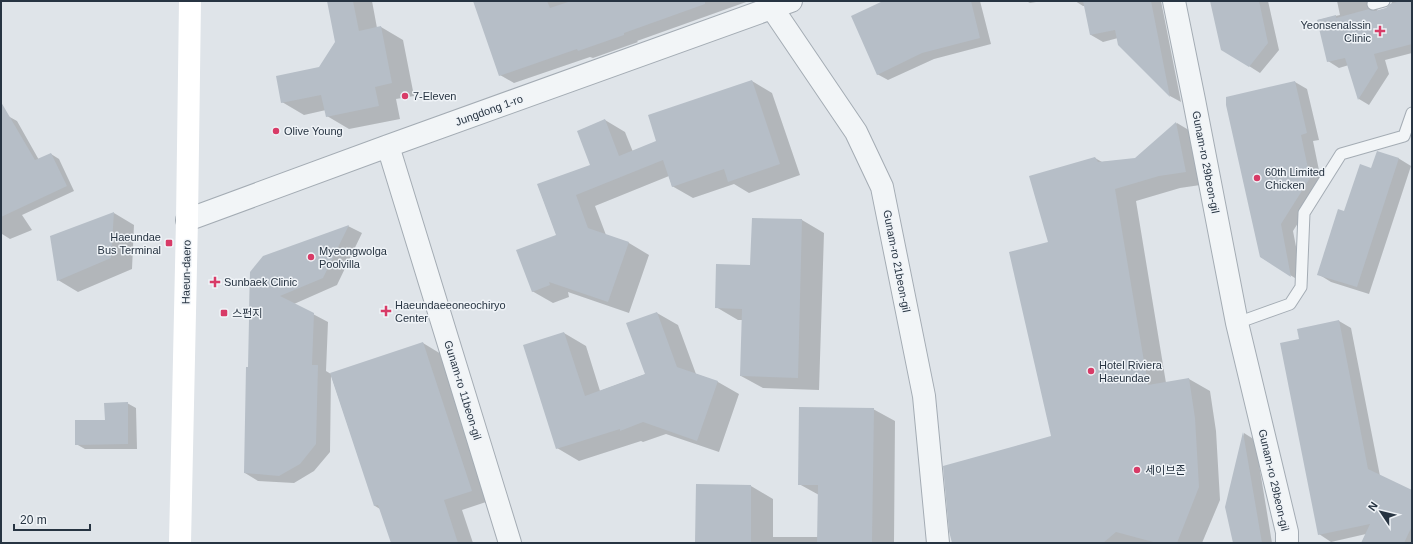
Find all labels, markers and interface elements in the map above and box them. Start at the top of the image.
place label: Yeonsenalssin Clinic [1300,19,1371,44]
marker: Yeonsenalssin Clinic [1374,25,1386,37]
place label: 7-Eleven [413,90,456,102]
marker: 7-Eleven [400,91,410,101]
street label: Jungdong 1-ro [454,92,524,128]
street label: Gunam-ro 29beon-gil [1190,110,1222,214]
place label: Olive Young [284,125,343,137]
marker: Olive Young [271,126,281,136]
place label: 60th Limited Chicken [1265,166,1325,191]
marker: 60th Limited Chicken [1252,173,1262,183]
street label: Gunam-ro 21beon-gil [881,209,913,313]
place label: Haeundae Bus Terminal [98,231,161,256]
marker: Haeundae Bus Terminal [164,238,174,248]
street label: Haeun-daero [179,240,193,304]
place label: Myeongwolga Poolvilla [319,245,388,270]
marker: Myeongwolga Poolvilla [306,252,316,262]
marker: Sunbaek Clinic [209,276,221,288]
place label: Sunbaek Clinic [224,276,298,288]
place label: Haeundaeeoneochiryo Center [395,299,506,324]
marker: Haeundaeeoneochiryo Center [380,305,392,317]
place label: 스펀지 [232,307,262,319]
marker: 스펀지 [219,308,229,318]
street label: Gunam-ro 11beon-gil [442,339,484,441]
place label: Hotel Riviera Haeundae [1099,359,1163,384]
marker: Hotel Riviera Haeundae [1086,366,1096,376]
street label: Gunam-ro 29beon-gil [1256,428,1292,532]
place label: 세이브존 [1145,464,1185,476]
marker: 세이브존 [1132,465,1142,475]
north arrow [1361,492,1401,532]
text: N [1366,500,1380,513]
scale bar [14,506,90,532]
text: 20 m [20,513,47,527]

